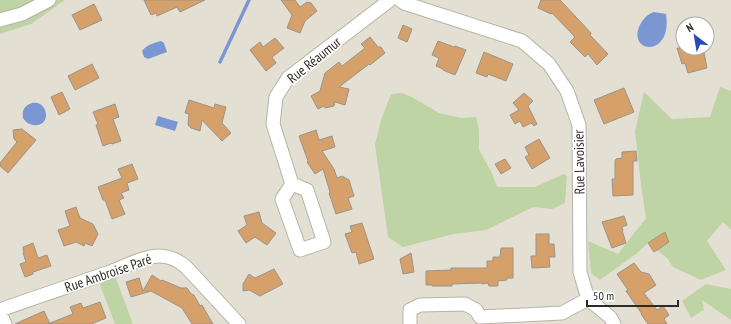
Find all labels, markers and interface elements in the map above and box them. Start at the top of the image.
north arrow [675,16,715,56]
text: N [684,20,696,35]
street label: Rue Réaumur [283,33,345,87]
street label: Rue Lavoisier [569,129,589,194]
street label: Rue Ambroise Paré [62,250,154,296]
scale bar [587,282,678,308]
text: 50 m [593,288,614,303]

